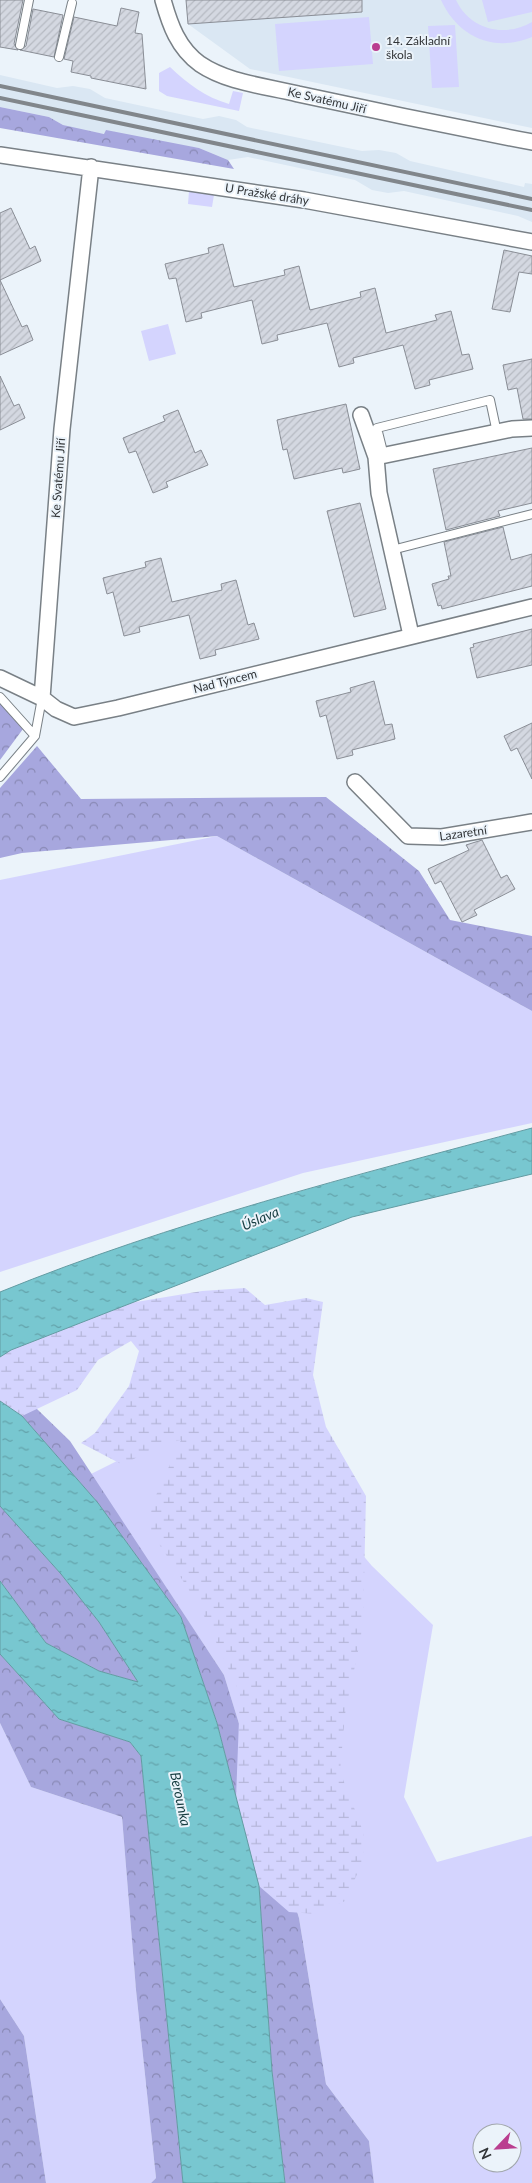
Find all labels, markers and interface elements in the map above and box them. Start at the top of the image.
place label: 14. Základní škola [386,33,451,62]
marker: 14. Základní škola [370,41,382,53]
street label: Ke Svatému Jiří [286,84,369,117]
street label: U Pražské dráhy [224,180,311,208]
street label: Ke Svatému Jiří [48,436,68,518]
street label: Nad Týncem [192,666,259,696]
street label: Lazaretní [438,822,489,844]
water label: Úslava [239,1203,281,1233]
water label: Berounka [167,1770,195,1828]
north arrow [472,2123,522,2173]
text: N [475,2145,495,2162]

